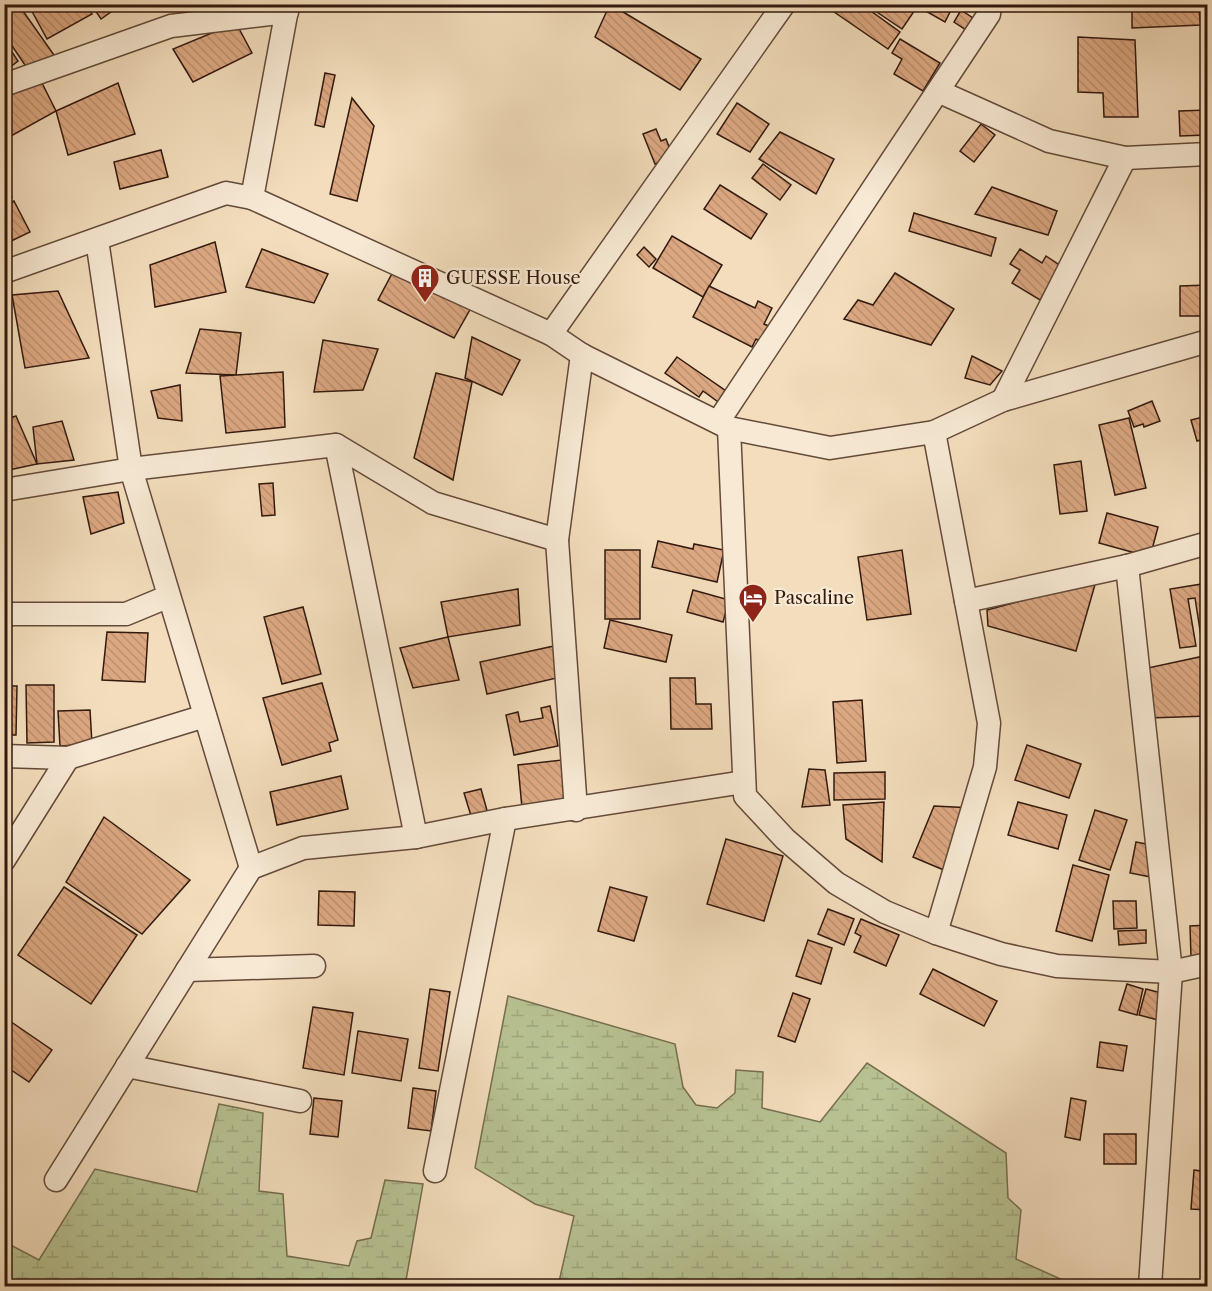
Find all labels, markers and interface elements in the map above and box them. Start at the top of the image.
building icon: GUESSE House [409,262,441,304]
place label: GUESSE House [446,267,581,289]
hotel icon: Pascaline [737,582,769,624]
place label: Pascaline [774,587,854,609]

